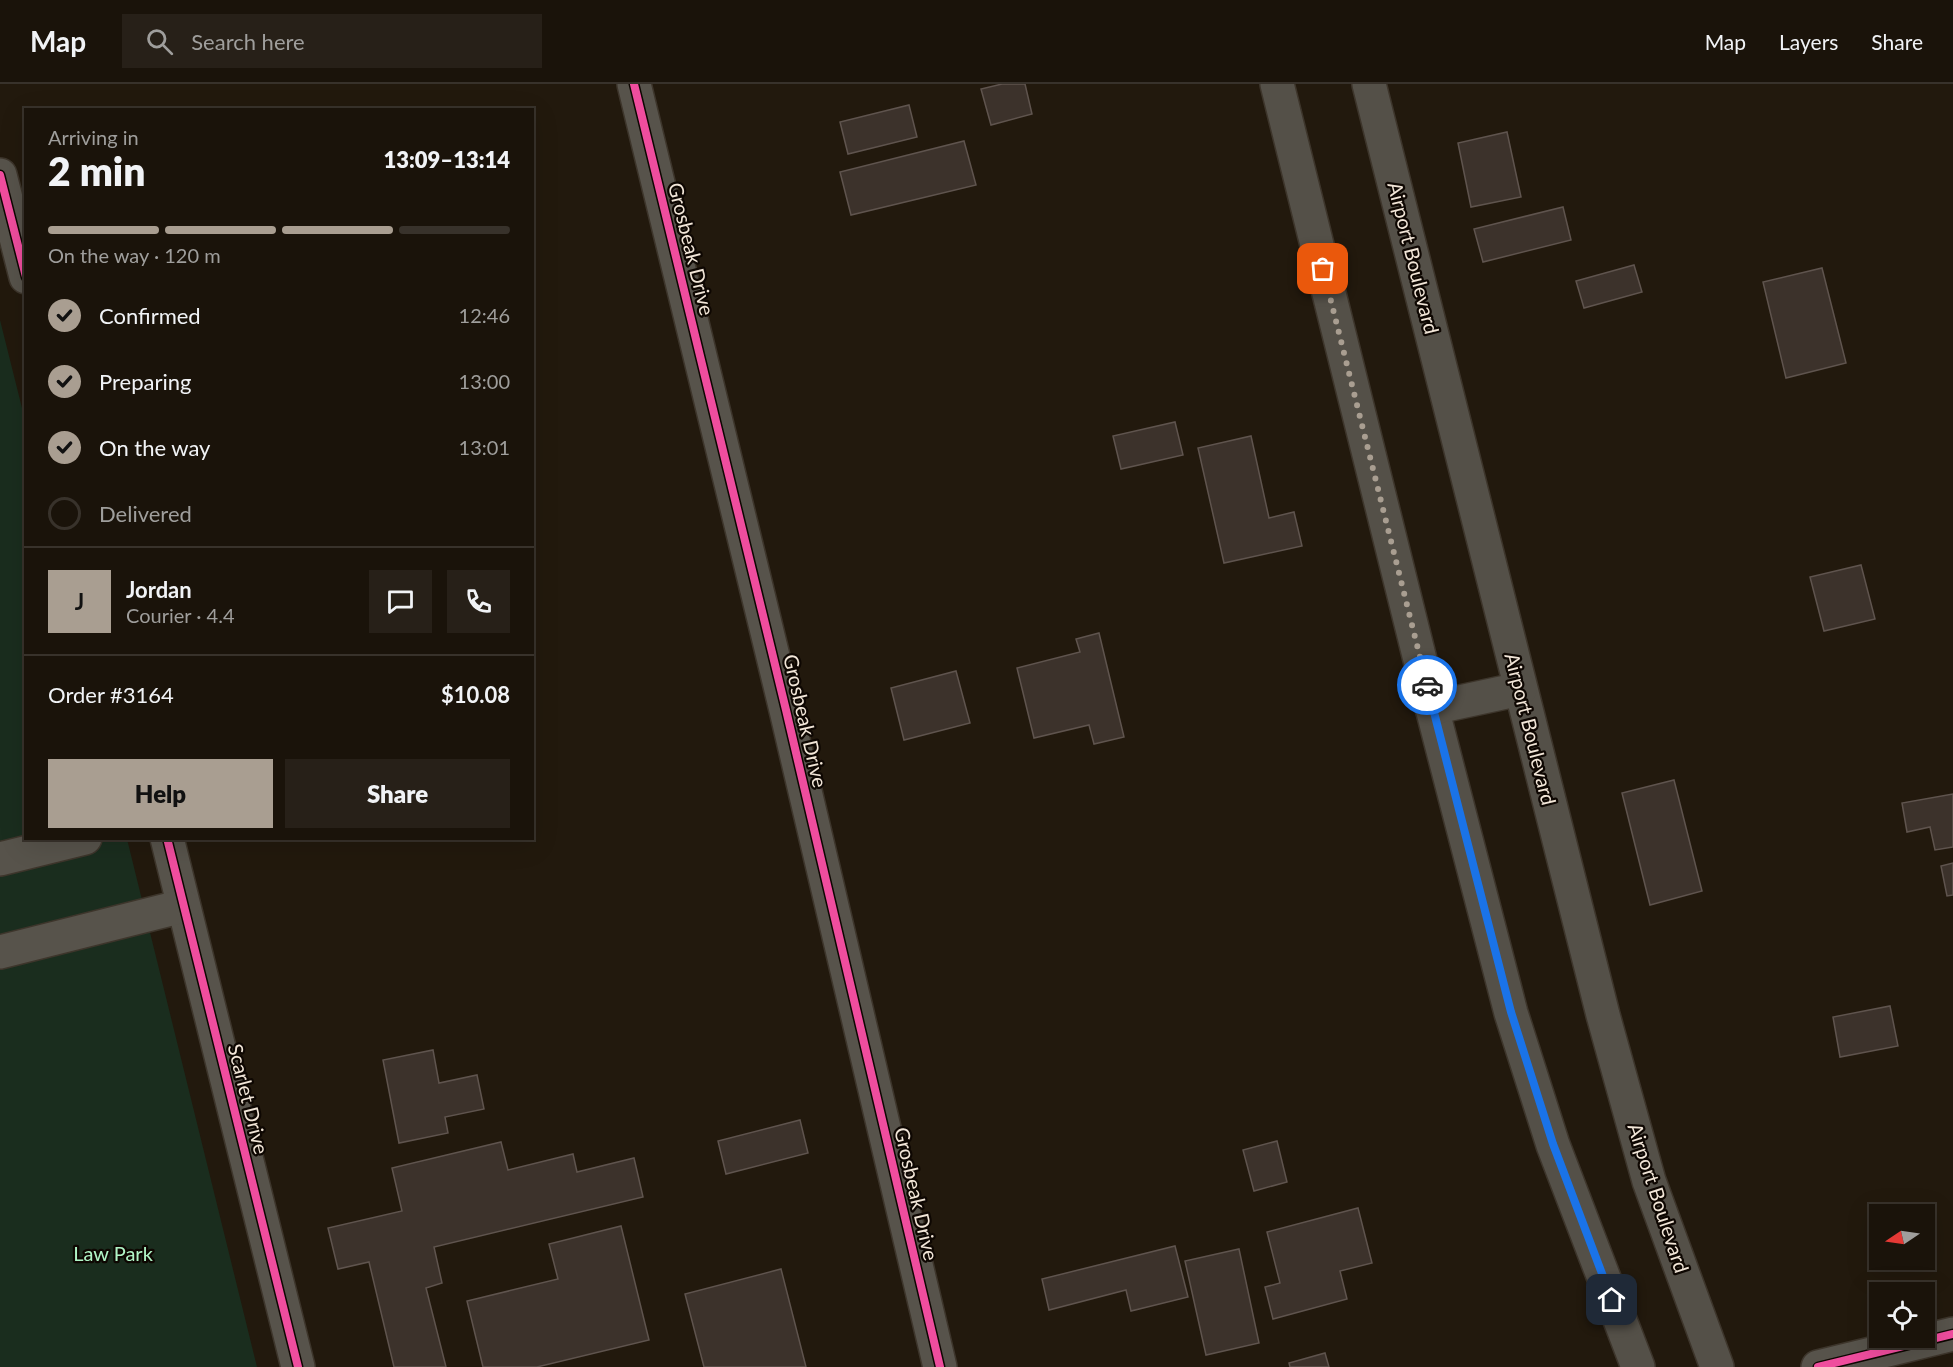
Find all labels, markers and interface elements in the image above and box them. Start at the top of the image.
search box [122,14,542,68]
text: Map [30,24,86,58]
icon: search [143,25,176,58]
text: Search here [191,28,305,55]
text: Map [1705,29,1746,54]
text: Layers [1779,29,1838,54]
text: Share [1871,29,1923,54]
text: Arriving in [48,125,139,149]
text: 13:09–13:14 [384,146,510,173]
text: 2 min [48,148,145,194]
street label: Airport Boulevard [1383,179,1445,336]
street label: Grosbeak Drive [664,180,720,318]
text: On the way · 120 m [48,243,221,267]
pin [1297,243,1348,294]
icon: bag [1306,252,1339,285]
icon: check [48,299,81,332]
text: Confirmed [99,302,201,329]
text: 12:46 [459,303,510,327]
icon: check [48,365,81,398]
text: Preparing [99,368,191,395]
text: 13:00 [459,369,510,393]
icon: check [48,431,81,464]
text: On the way [99,434,210,461]
text: 13:01 [459,435,510,459]
text: Delivered [99,500,192,527]
button: chat [369,570,432,633]
button: phone [447,570,510,633]
text: Jordan [126,576,192,603]
text: J [75,588,84,615]
text: Courier · 4.4 [126,603,235,627]
street label: Airport Boulevard [1500,650,1562,807]
street label: Grosbeak Drive [779,652,833,790]
courier [1397,655,1457,715]
icon: car [1411,669,1444,702]
text: Order #3164 [48,681,174,708]
text: $10.08 [441,681,510,708]
button: Help [48,759,273,828]
button: Share [285,759,510,828]
street label: Scarlet Drive [224,1041,274,1156]
street label: Airport Boulevard [1623,1120,1694,1276]
street label: Grosbeak Drive [890,1125,944,1263]
north arrow [1869,1204,1935,1270]
map controls [1869,1204,1935,1348]
park label: Law Park [73,1241,154,1265]
pin [1586,1274,1637,1325]
button: locate [1869,1282,1935,1348]
icon: home [1595,1283,1628,1316]

